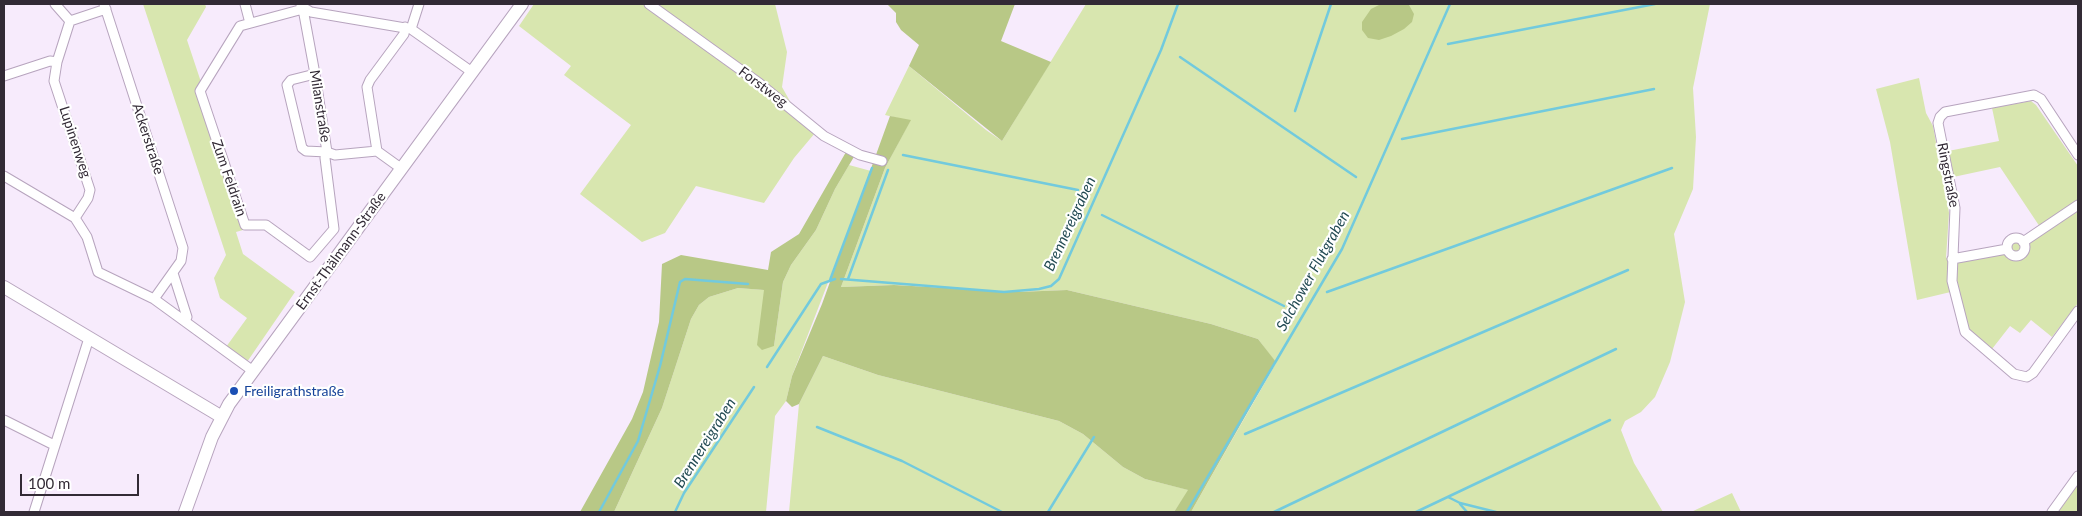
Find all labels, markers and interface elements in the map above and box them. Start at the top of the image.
street label: Forstweg [735,63,791,111]
street label: Milanstraße [306,69,334,143]
street label: Ackerstraße [129,101,167,177]
street label: Lupinenweg [56,104,94,180]
street label: Zum Feldrain [208,137,250,219]
street label: Ringstraße [1933,141,1963,209]
water label: Brennereigraben [1040,174,1100,274]
street label: Ernst-Thälmann-Straße [293,189,389,313]
water label: Selchower Flutgraben [1273,208,1353,334]
place label: Freiligrathstraße [244,383,344,399]
marker: Freiligrathstraße [228,385,240,397]
water label: Brennereigraben [670,395,740,491]
scale bar [22,464,141,496]
text: 100 m [28,474,70,492]

